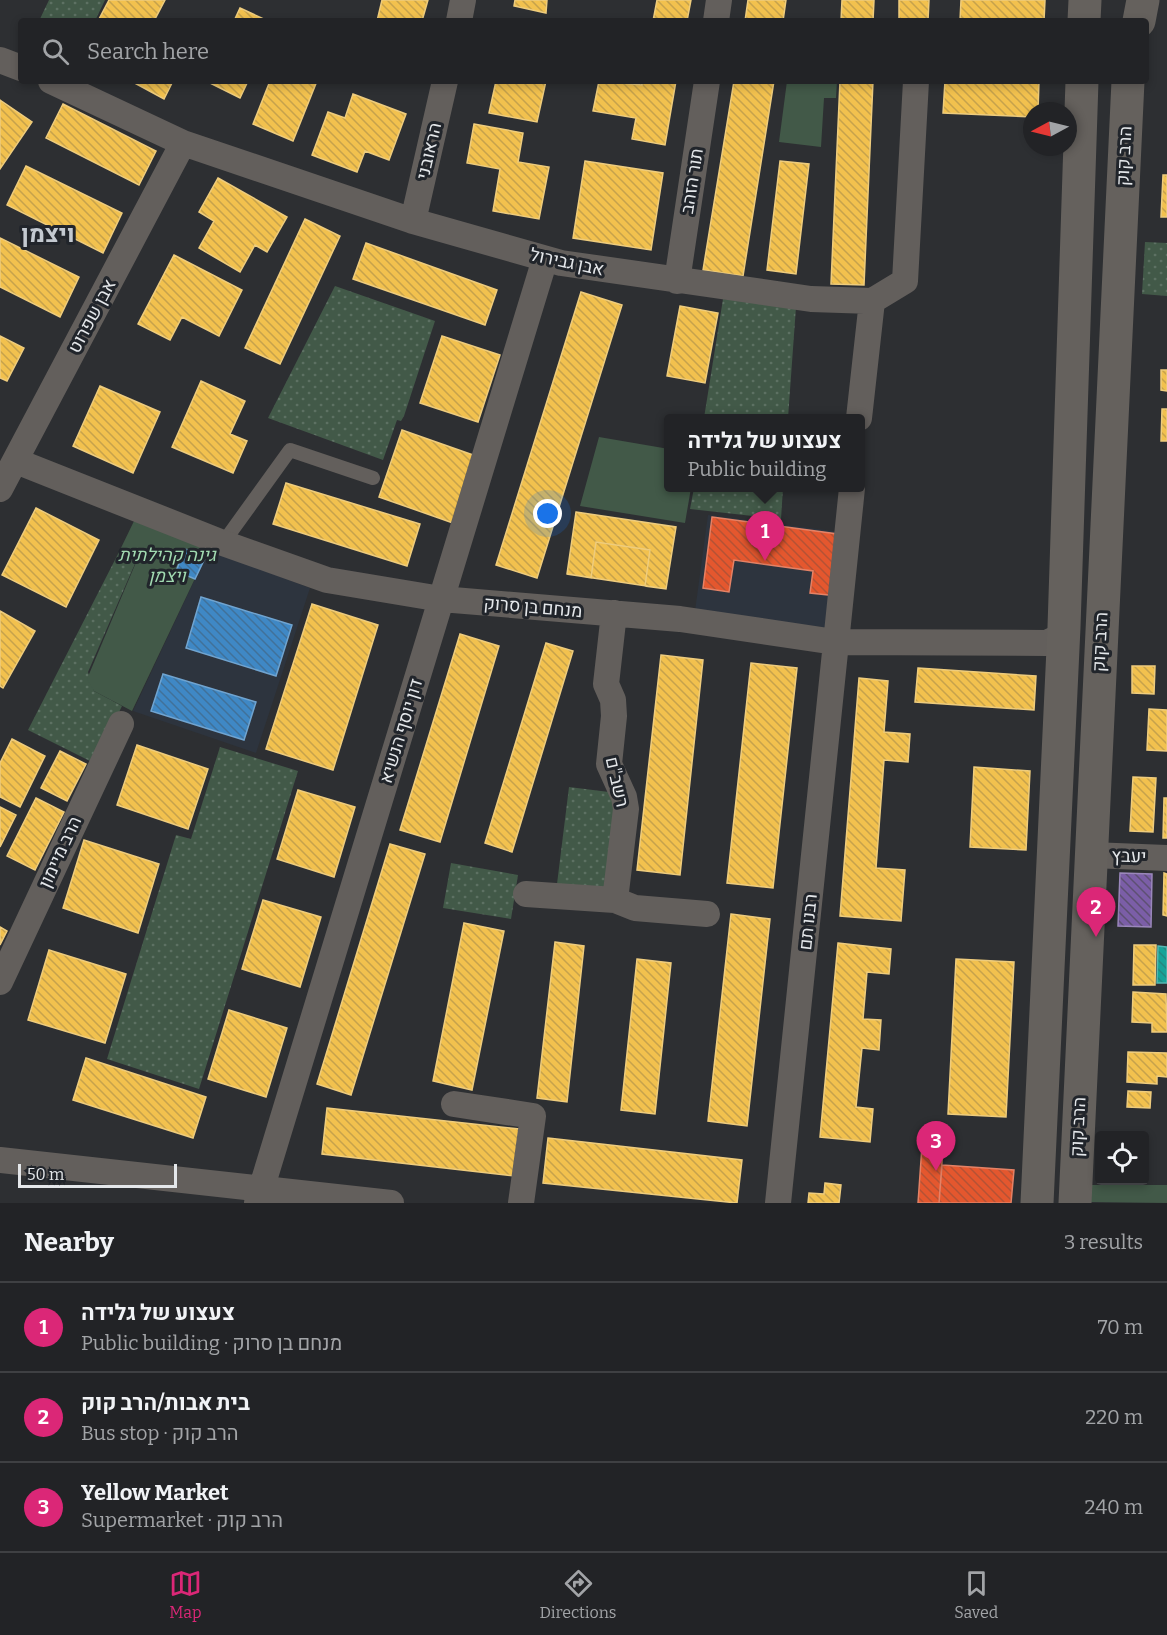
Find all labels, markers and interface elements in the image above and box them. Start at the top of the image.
search box [18,18,1149,84]
icon: search [39,35,72,68]
text: Search here [87,38,209,65]
north arrow [1023,102,1077,156]
street label: הראובני [412,120,446,182]
street label: הרב קוק [1111,125,1137,187]
street label: תור הזהב [676,147,708,215]
district label: ויצמן [21,220,75,248]
street label: אבן גבירול [528,243,606,281]
street label: אבן שפרוט [63,275,121,357]
popup [664,414,865,492]
text: צעצוע של גלידה [688,427,841,454]
text: Public building [688,457,827,481]
your location [533,499,562,528]
pin: 1 [746,512,784,561]
park label: גינה קהילתית ויצמן [118,544,217,587]
street label: מנחם בן סרוק [483,592,583,622]
street label: הרב קוק [1087,611,1113,673]
street label: דון יוסף הנשיא [375,676,427,786]
street label: רשב"ם [601,755,633,809]
street label: הרב מיימון [34,813,86,891]
street label: יעבץ [1111,844,1147,868]
pin: 2 [1076,888,1116,937]
street label: רבנו תם [794,893,822,951]
street label: הרב קוק [1065,1096,1091,1158]
pin: 3 [916,1122,956,1171]
map controls [1095,1131,1149,1185]
button: locate [1095,1131,1149,1185]
scale bar [18,1161,177,1188]
text: 50 m [27,1165,64,1184]
text: Nearby [24,1227,114,1258]
text: 3 results [1064,1230,1143,1254]
text: צעצוע של גלידה [81,1299,235,1326]
text: 1 [39,1315,48,1339]
text: 70 m [1097,1315,1143,1339]
text: Public building · מנחם בן סרוק [81,1331,342,1355]
text: בית אבות/הרב קוק [81,1389,250,1416]
text: 2 [38,1405,49,1429]
text: 220 m [1085,1405,1143,1429]
text: Bus stop · הרב קוק [81,1421,239,1445]
text: Yellow Market [81,1479,229,1506]
text: 3 [38,1495,49,1519]
text: 240 m [1085,1495,1143,1519]
text: Supermarket · הרב קוק [81,1508,283,1532]
tab: Map [169,1567,202,1622]
tab: Directions [540,1567,617,1622]
tab: Saved [954,1567,998,1622]

